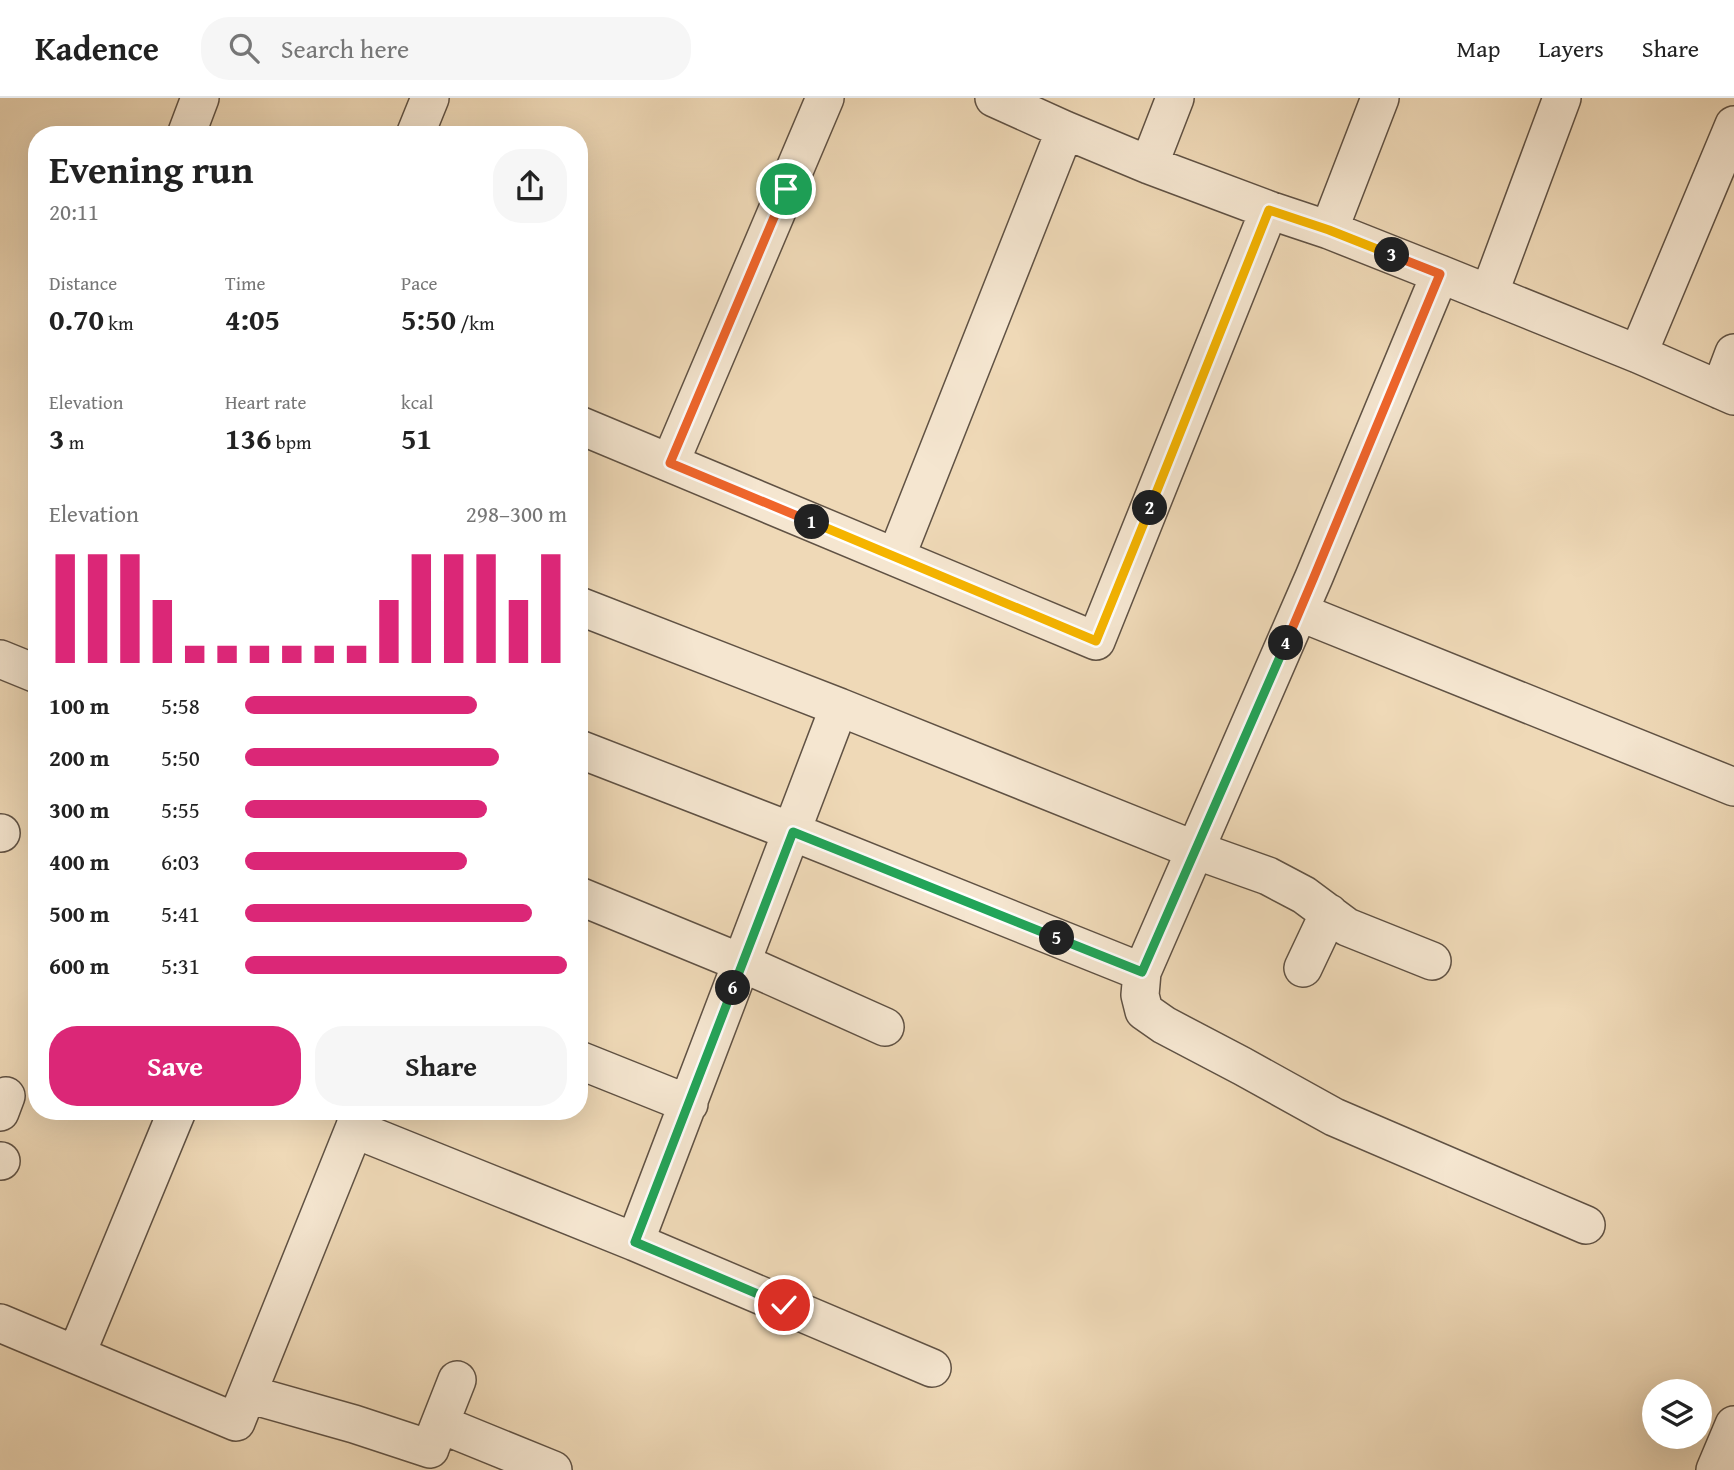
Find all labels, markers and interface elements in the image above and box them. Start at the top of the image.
search box [201,17,691,80]
text: Kadence [35,24,159,72]
icon: search [225,29,263,67]
text: Search here [281,29,409,68]
text: Map [1457,31,1500,66]
text: Layers [1538,31,1604,66]
text: Share [1642,31,1699,66]
text: Evening run [49,141,253,197]
button: share [493,149,567,223]
pin [756,159,816,219]
icon: arrive [767,170,805,208]
text: 20:11 [49,195,99,228]
pin: 3 [1374,238,1410,272]
text: 3 [1387,240,1396,268]
text: Distance [49,269,117,297]
text: Time [225,269,265,297]
text: Pace [401,269,438,297]
text: 0.70 [49,297,104,341]
text: 4:05 [225,297,280,341]
text: 5:50 [401,297,456,341]
text: km [104,309,133,337]
text: /km [456,309,494,337]
text: Elevation [49,388,123,416]
text: Heart rate [225,388,306,416]
text: kcal [401,388,433,416]
text: 3 [49,416,65,460]
text: 136 [225,416,272,460]
text: 51 [401,416,432,460]
text: m [65,428,84,456]
text: bpm [272,428,311,456]
pin: 2 [1132,490,1168,526]
text: 2 [1145,493,1154,521]
text: Elevation [49,497,139,530]
text: 298–300 m [466,497,567,530]
pin: 1 [794,504,830,540]
text: 1 [807,507,816,535]
pin: 4 [1268,626,1304,660]
text: 4 [1281,628,1290,656]
text: 100 m [49,689,110,722]
text: 5:58 [161,689,200,722]
text: 200 m [49,741,110,774]
text: 5:50 [161,741,200,774]
text: 300 m [49,793,110,826]
text: 5:55 [161,793,200,826]
text: 400 m [49,845,110,878]
text: 6:03 [161,845,200,878]
text: 500 m [49,897,110,930]
text: 5:41 [161,897,200,930]
pin: 5 [1040,920,1074,956]
text: 5 [1052,923,1061,951]
text: 600 m [49,949,110,982]
text: 5:31 [161,949,200,982]
pin: 6 [716,970,750,1006]
text: 6 [728,973,737,1001]
button: Save [49,1026,301,1106]
button: Share [315,1026,567,1106]
pin [754,1275,814,1335]
icon: check [765,1286,803,1324]
map controls [1642,1379,1712,1449]
button: layers [1642,1379,1712,1449]

